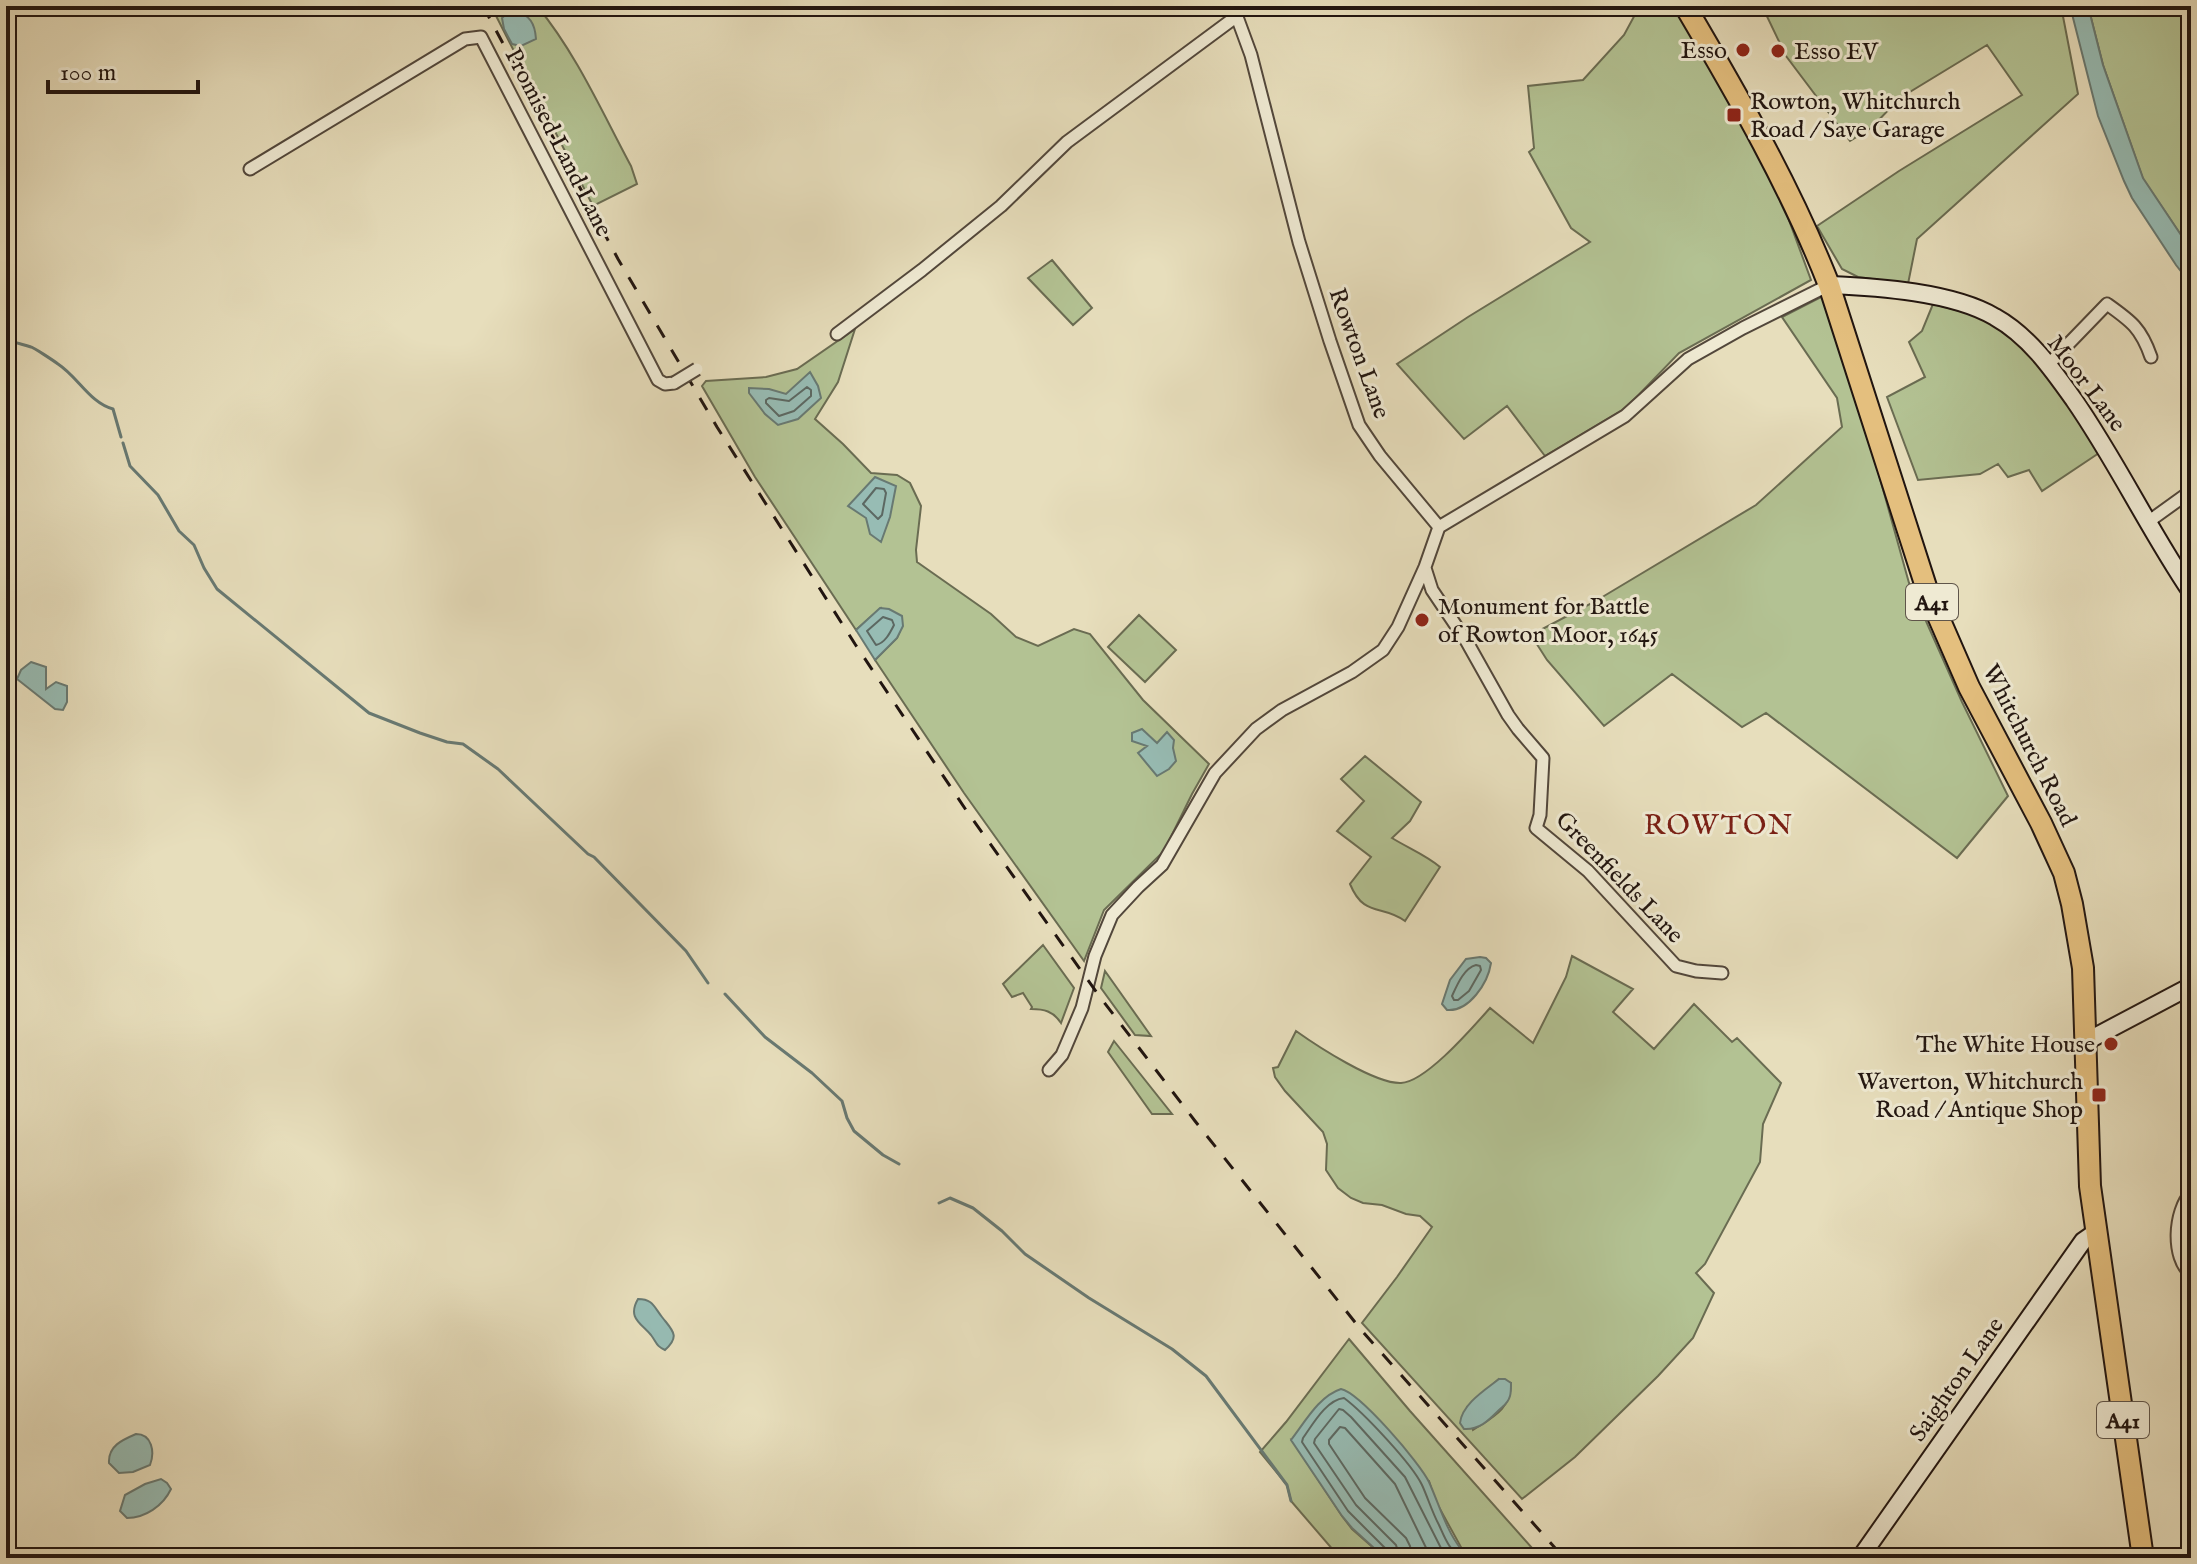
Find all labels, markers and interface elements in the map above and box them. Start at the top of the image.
place label: Esso [1681,36,1727,67]
place label: Esso EV [1794,37,1879,68]
marker: Esso [1734,41,1752,59]
marker: Esso EV [1769,42,1787,60]
street label: Promised Land Lane [497,43,619,242]
scale bar [48,44,198,94]
text: 100 m [60,58,116,89]
place label: Rowton, Whitchurch Road / Save Garage [1750,87,1961,146]
marker: Rowton, Whitchurch Road / Save Garage [1725,106,1743,124]
street label: Rowton Lane [1321,284,1397,423]
street label: Moor Lane [2039,329,2132,439]
road number: A41 [1906,584,1958,620]
place label: Monument for Battle of Rowton Moor, 1645 [1438,592,1659,651]
marker: Monument for Battle of Rowton Moor, 1645 [1413,611,1431,629]
street label: Whitchurch Road [1974,659,2083,832]
street label: Greenfields Lane [1548,805,1690,951]
district label: ROWTON [1644,809,1794,844]
place label: The White House [1916,1030,2095,1061]
marker: The White House [2102,1035,2120,1053]
place label: Waverton, Whitchurch Road / Antique Shop [1857,1067,2083,1126]
marker: Waverton, Whitchurch Road / Antique Shop [2090,1086,2108,1104]
street label: Saighton Lane [1903,1312,2012,1448]
road number: A41 [2097,1402,2149,1438]

